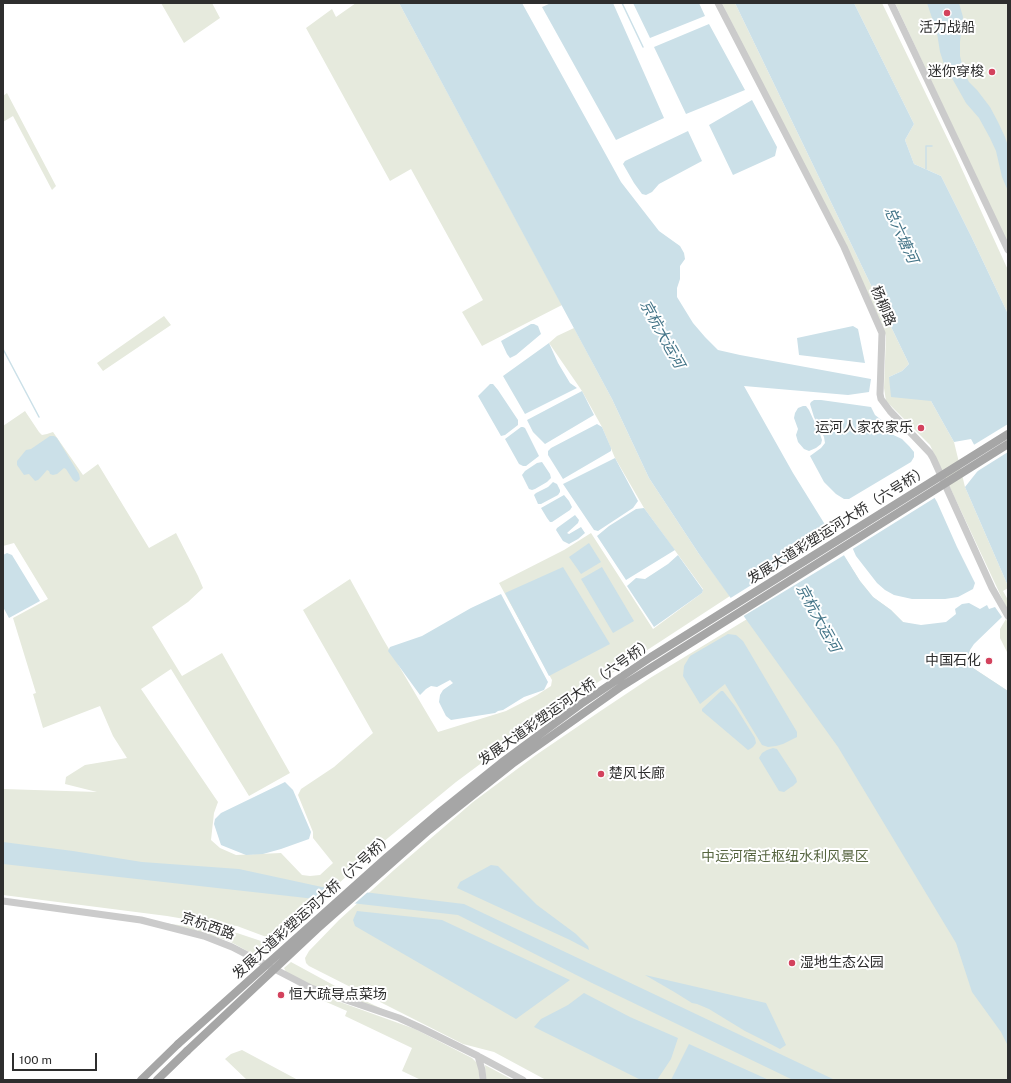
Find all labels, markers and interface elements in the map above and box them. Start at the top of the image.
marker: 活力战船 [942,8,952,18]
place label: 活力战船 [919,20,975,36]
place label: 迷你穿梭 [928,64,984,80]
marker: 迷你穿梭 [987,67,997,77]
water label: 总六塘河 [881,204,921,266]
street label: 杨柳路 [867,283,899,329]
water label: 京杭大运河 [636,297,688,371]
place label: 运河人家农家乐 [815,420,913,436]
marker: 运河人家农家乐 [916,423,926,433]
street label: 发展大道彩塑运河大桥（六号桥） [745,462,931,588]
water label: 京杭大运河 [792,581,844,655]
street label: 发展大道彩塑运河大桥（六号桥） [475,635,657,769]
place label: 中国石化 [925,653,981,669]
marker: 中国石化 [984,656,994,666]
place label: 楚风长廊 [609,766,665,782]
marker: 楚风长廊 [596,769,606,779]
street label: 发展大道彩塑运河大桥（六号桥） [229,829,397,983]
park label: 中运河宿迁枢纽水利风景区 [701,849,869,865]
street label: 京杭西路 [179,909,237,943]
place label: 湿地生态公园 [800,955,884,971]
marker: 湿地生态公园 [787,958,797,968]
place label: 恒大疏导点菜场 [289,987,387,1003]
marker: 恒大疏导点菜场 [276,990,286,1000]
scale bar [14,1045,99,1071]
text: 100 m [19,1053,52,1067]

